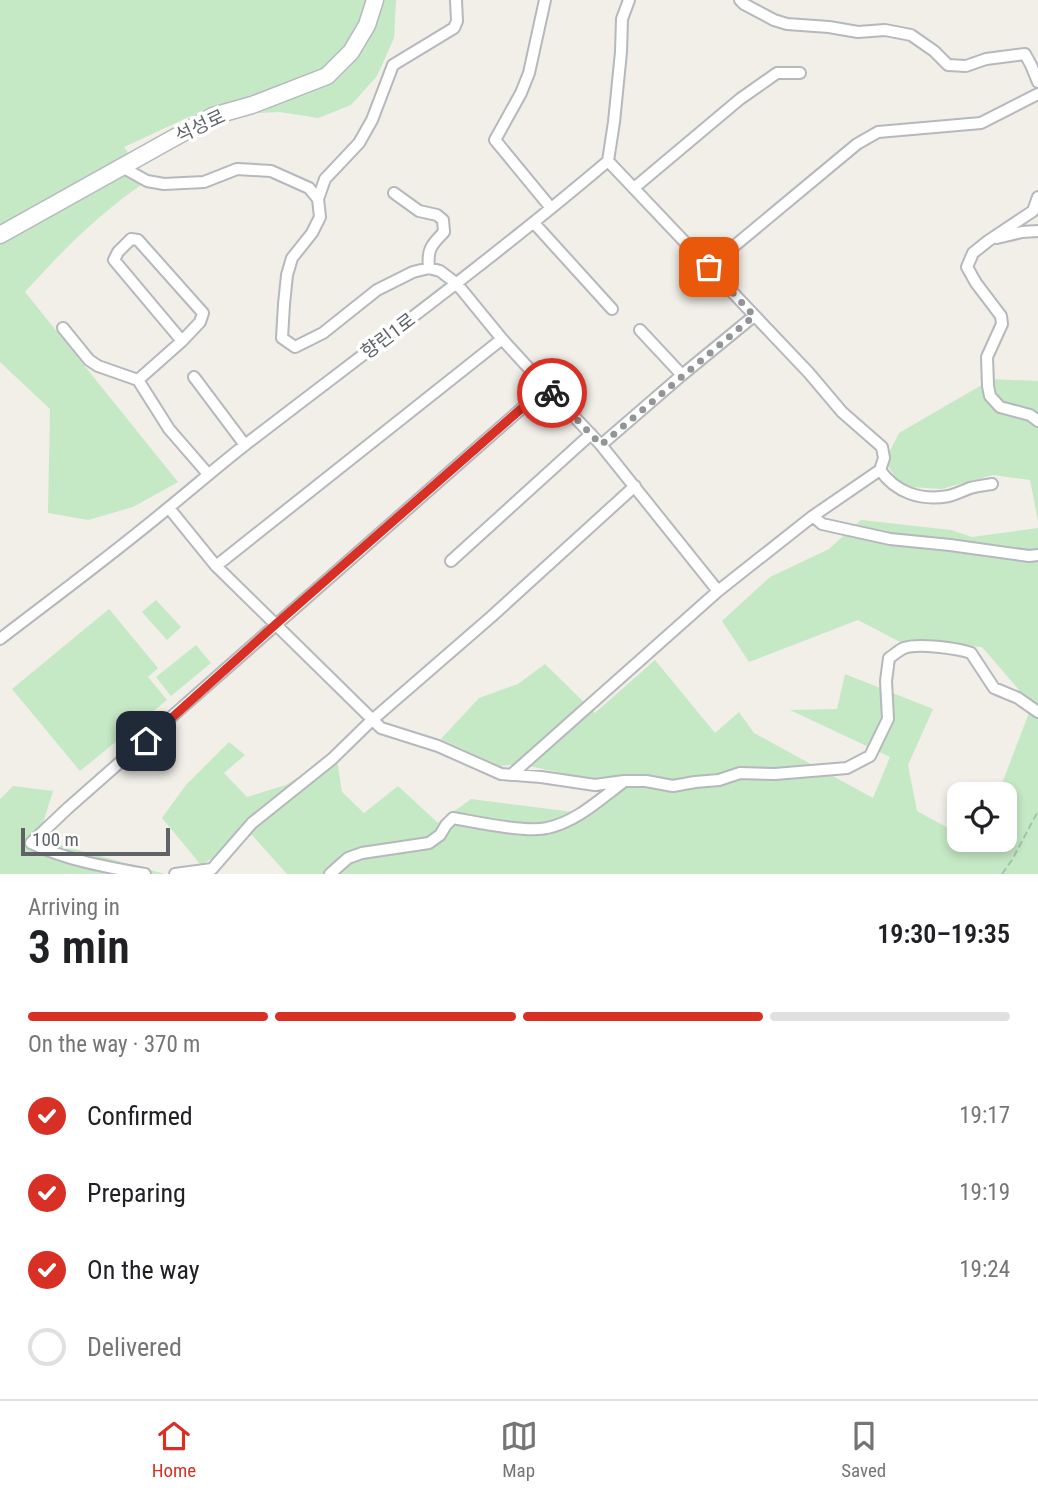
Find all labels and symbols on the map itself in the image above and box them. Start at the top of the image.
street label: 석성로 [171,104,229,148]
pin [679,237,739,297]
street label: 향린1로 [356,308,420,364]
courier [517,358,587,428]
pin [116,711,176,771]
scale bar [21,825,170,857]

